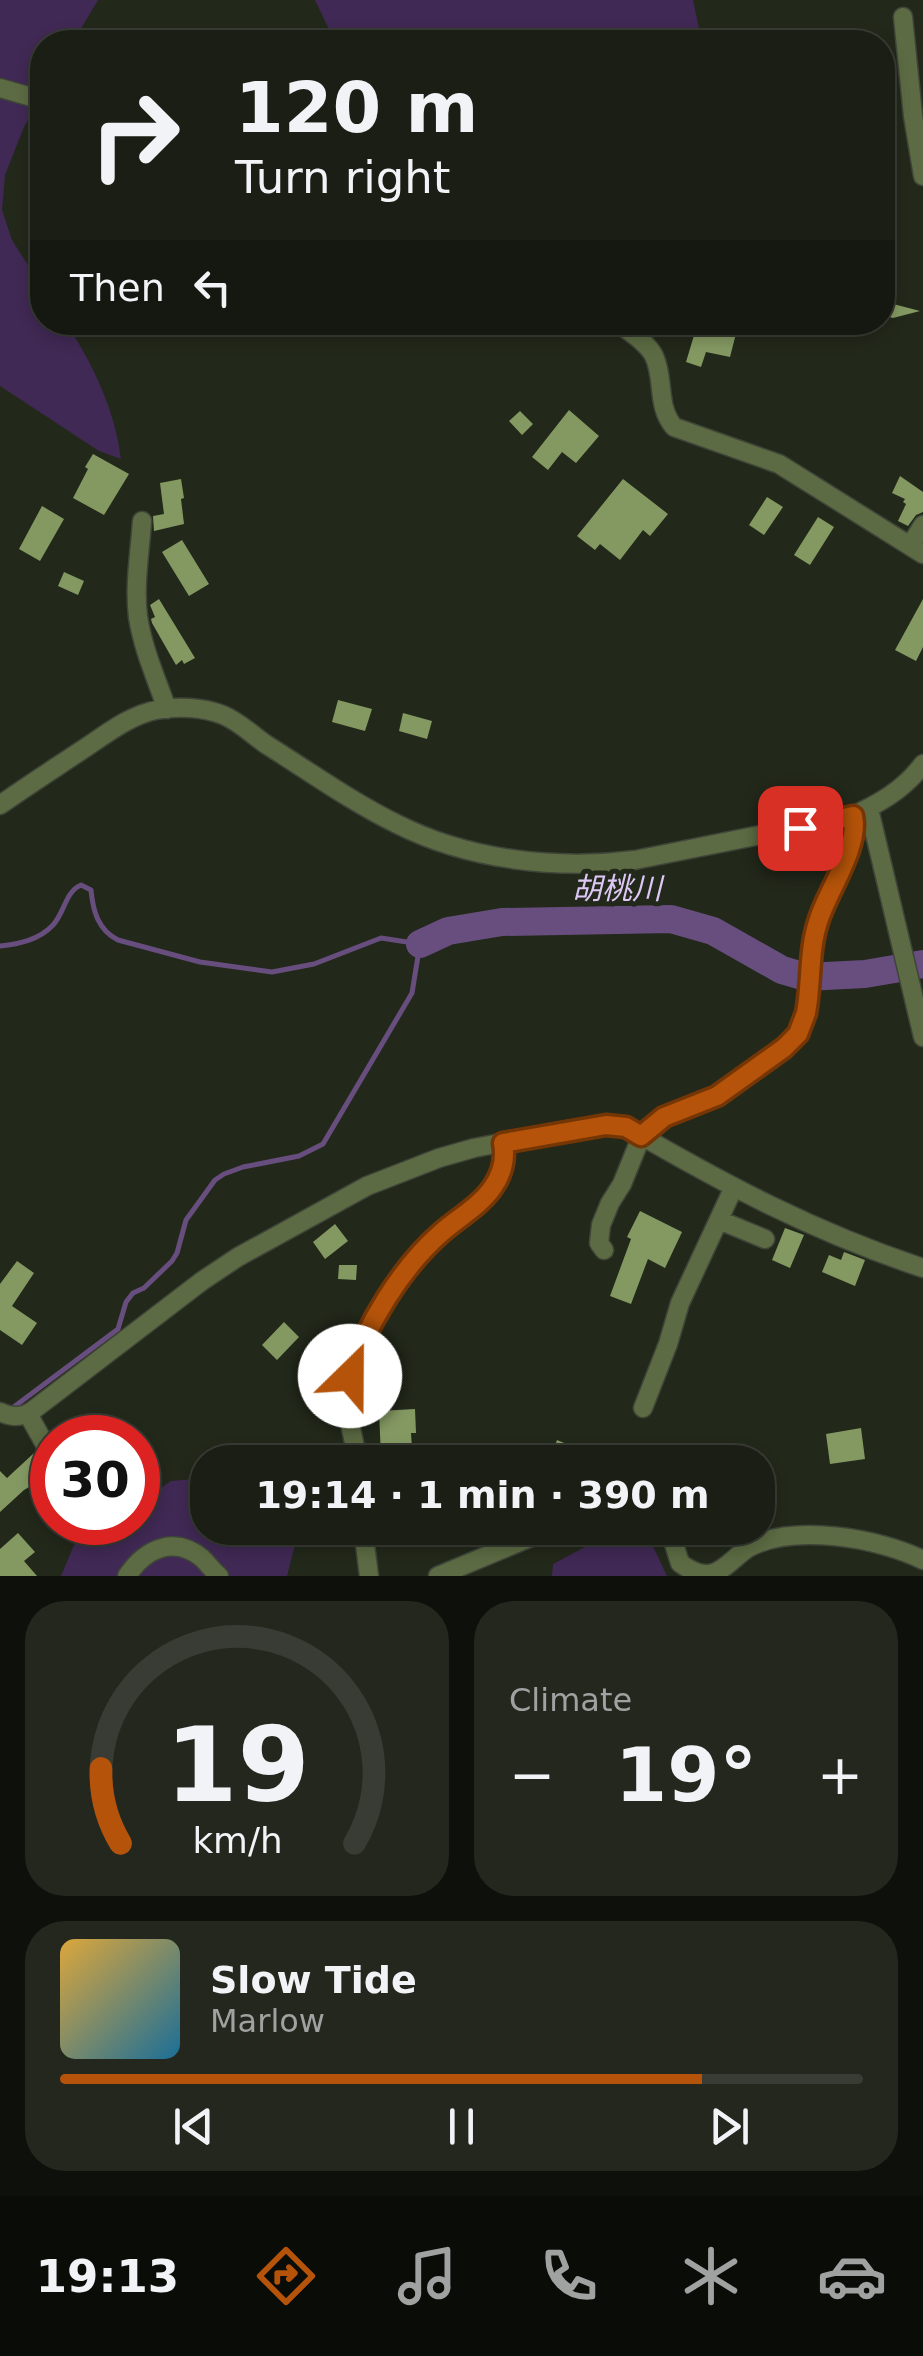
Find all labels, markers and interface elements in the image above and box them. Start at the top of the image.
text: 120 m [235,67,478,149]
icon: right [70,70,200,200]
text: Turn right [235,151,450,204]
icon: left [185,260,240,315]
text: Then [70,266,165,310]
pin [758,786,843,871]
icon: arrive [773,801,828,856]
water label: 胡桃川 [572,871,665,906]
position arrow [298,1324,402,1428]
speed limit sign: 30 [30,1415,160,1545]
text: 19:14 · 1 min · 390 m [255,1473,710,1517]
text: Climate [509,1681,632,1719]
text: 19 [165,1704,309,1826]
text: 19° [615,1731,757,1819]
text: − [509,1743,555,1807]
text: + [817,1743,863,1807]
text: km/h [192,1820,282,1861]
text: Slow Tide [210,1958,417,2002]
text: Marlow [210,2002,325,2040]
icon: previous [166,2099,221,2154]
icon: pause [434,2099,489,2154]
icon: next [702,2099,757,2154]
icon: directions [251,2241,321,2311]
icon: music [392,2241,462,2311]
icon: phone [534,2241,604,2311]
icon: climate [676,2241,746,2311]
icon: car [817,2241,887,2311]
text: 19:13 [36,2250,179,2303]

